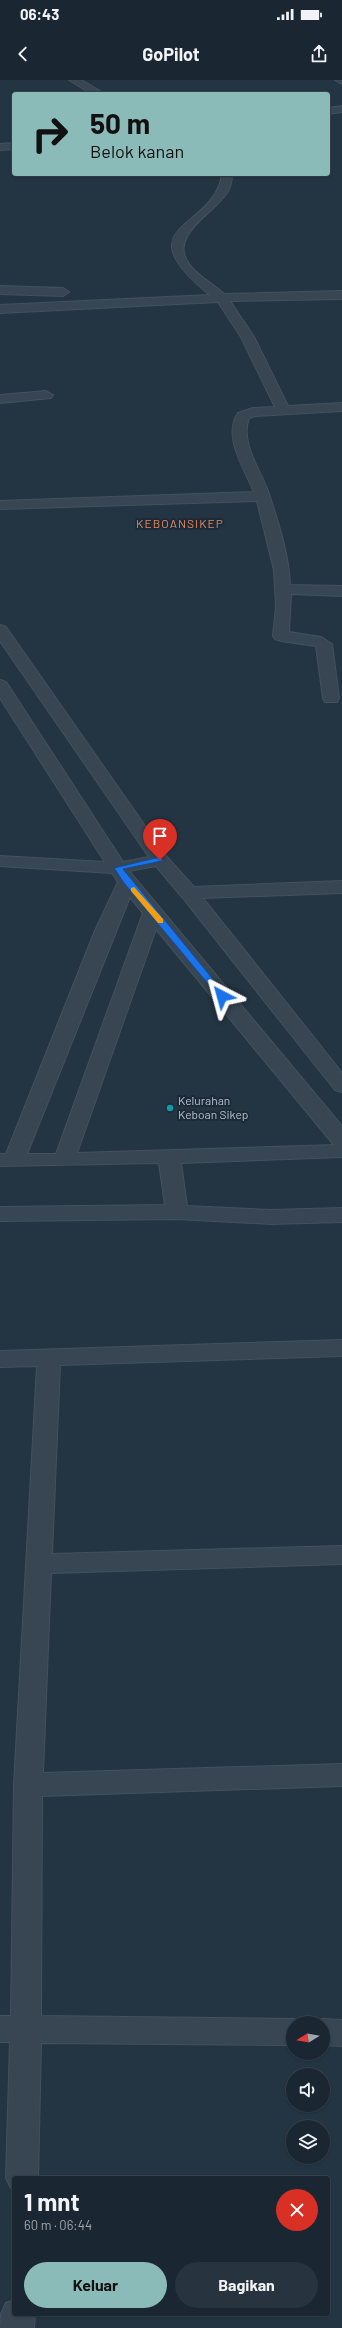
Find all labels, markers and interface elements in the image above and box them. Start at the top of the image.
text: 06:43 [20,5,59,23]
icon: back [12,43,34,65]
text: GoPilot [142,43,200,65]
icon: share [308,43,330,65]
text: 50 m [90,106,150,140]
icon: right [24,108,76,160]
text: Belok kanan [90,140,184,162]
district label: KEBOANSIKEP [136,516,224,530]
pin [143,819,177,860]
icon: arrive [149,825,171,847]
position arrow [201,975,243,1017]
place label: Kelurahan Keboan Sikep [178,1093,248,1121]
marker: Kelurahan Keboan Sikep [165,1103,175,1113]
north arrow [286,2016,330,2060]
map controls [286,2016,330,2164]
button: sound [286,2068,330,2112]
button: layers [286,2120,330,2164]
text: 1 mnt [24,2187,80,2216]
button: close [276,2189,318,2231]
text: 60 m · 06:44 [24,2217,92,2233]
button: Keluar [24,2262,167,2308]
button: Bagikan [175,2262,318,2308]

